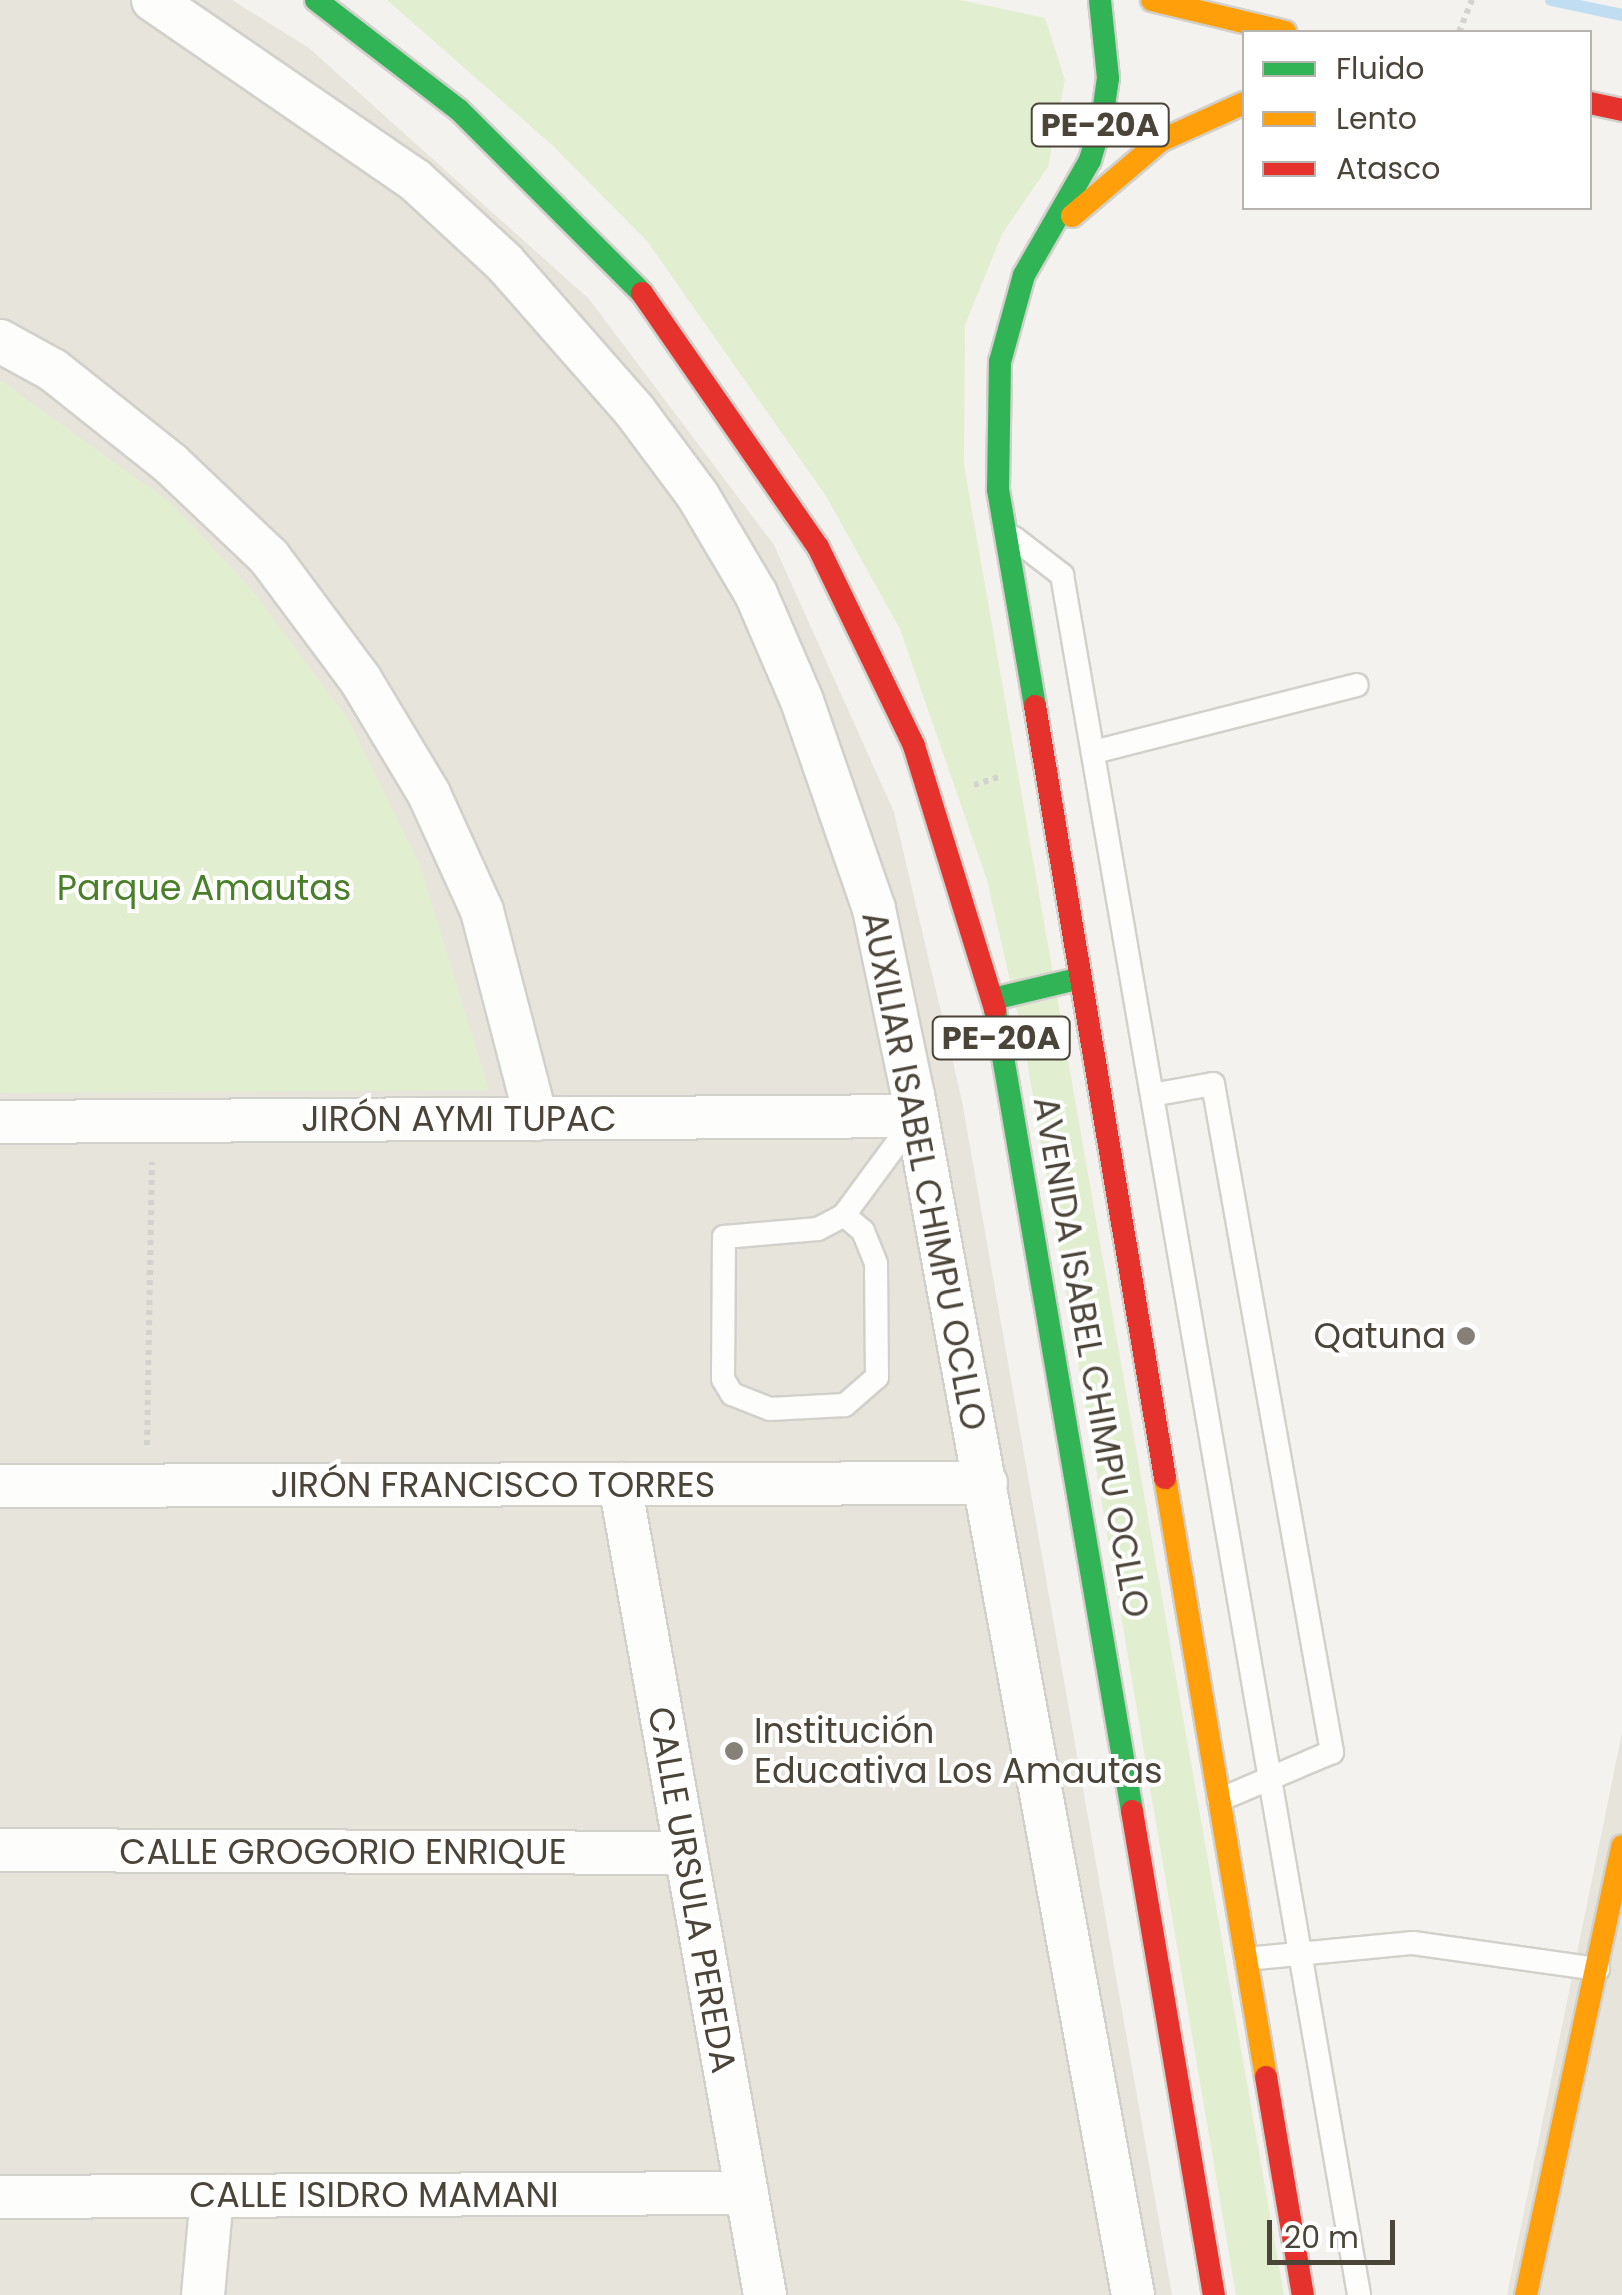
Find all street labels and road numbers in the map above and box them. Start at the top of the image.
road number: PE-20A [1030,98,1170,152]
street label: AUXILIAR ISABEL CHIMPU OCLLO [853,908,995,1434]
road number: PE-20A [931,1011,1071,1065]
street label: AVENIDA ISABEL CHIMPU OCLLO [1024,1093,1158,1621]
street label: JIRÓN AYMI TUPAC [301,1098,617,1140]
street label: JIRÓN FRANCISCO TORRES [271,1464,715,1506]
street label: CALLE URSULA PEREDA [639,1704,745,2076]
street label: CALLE GROGORIO ENRIQUE [119,1831,567,1873]
street label: CALLE ISIDRO MAMANI [189,2174,559,2216]

